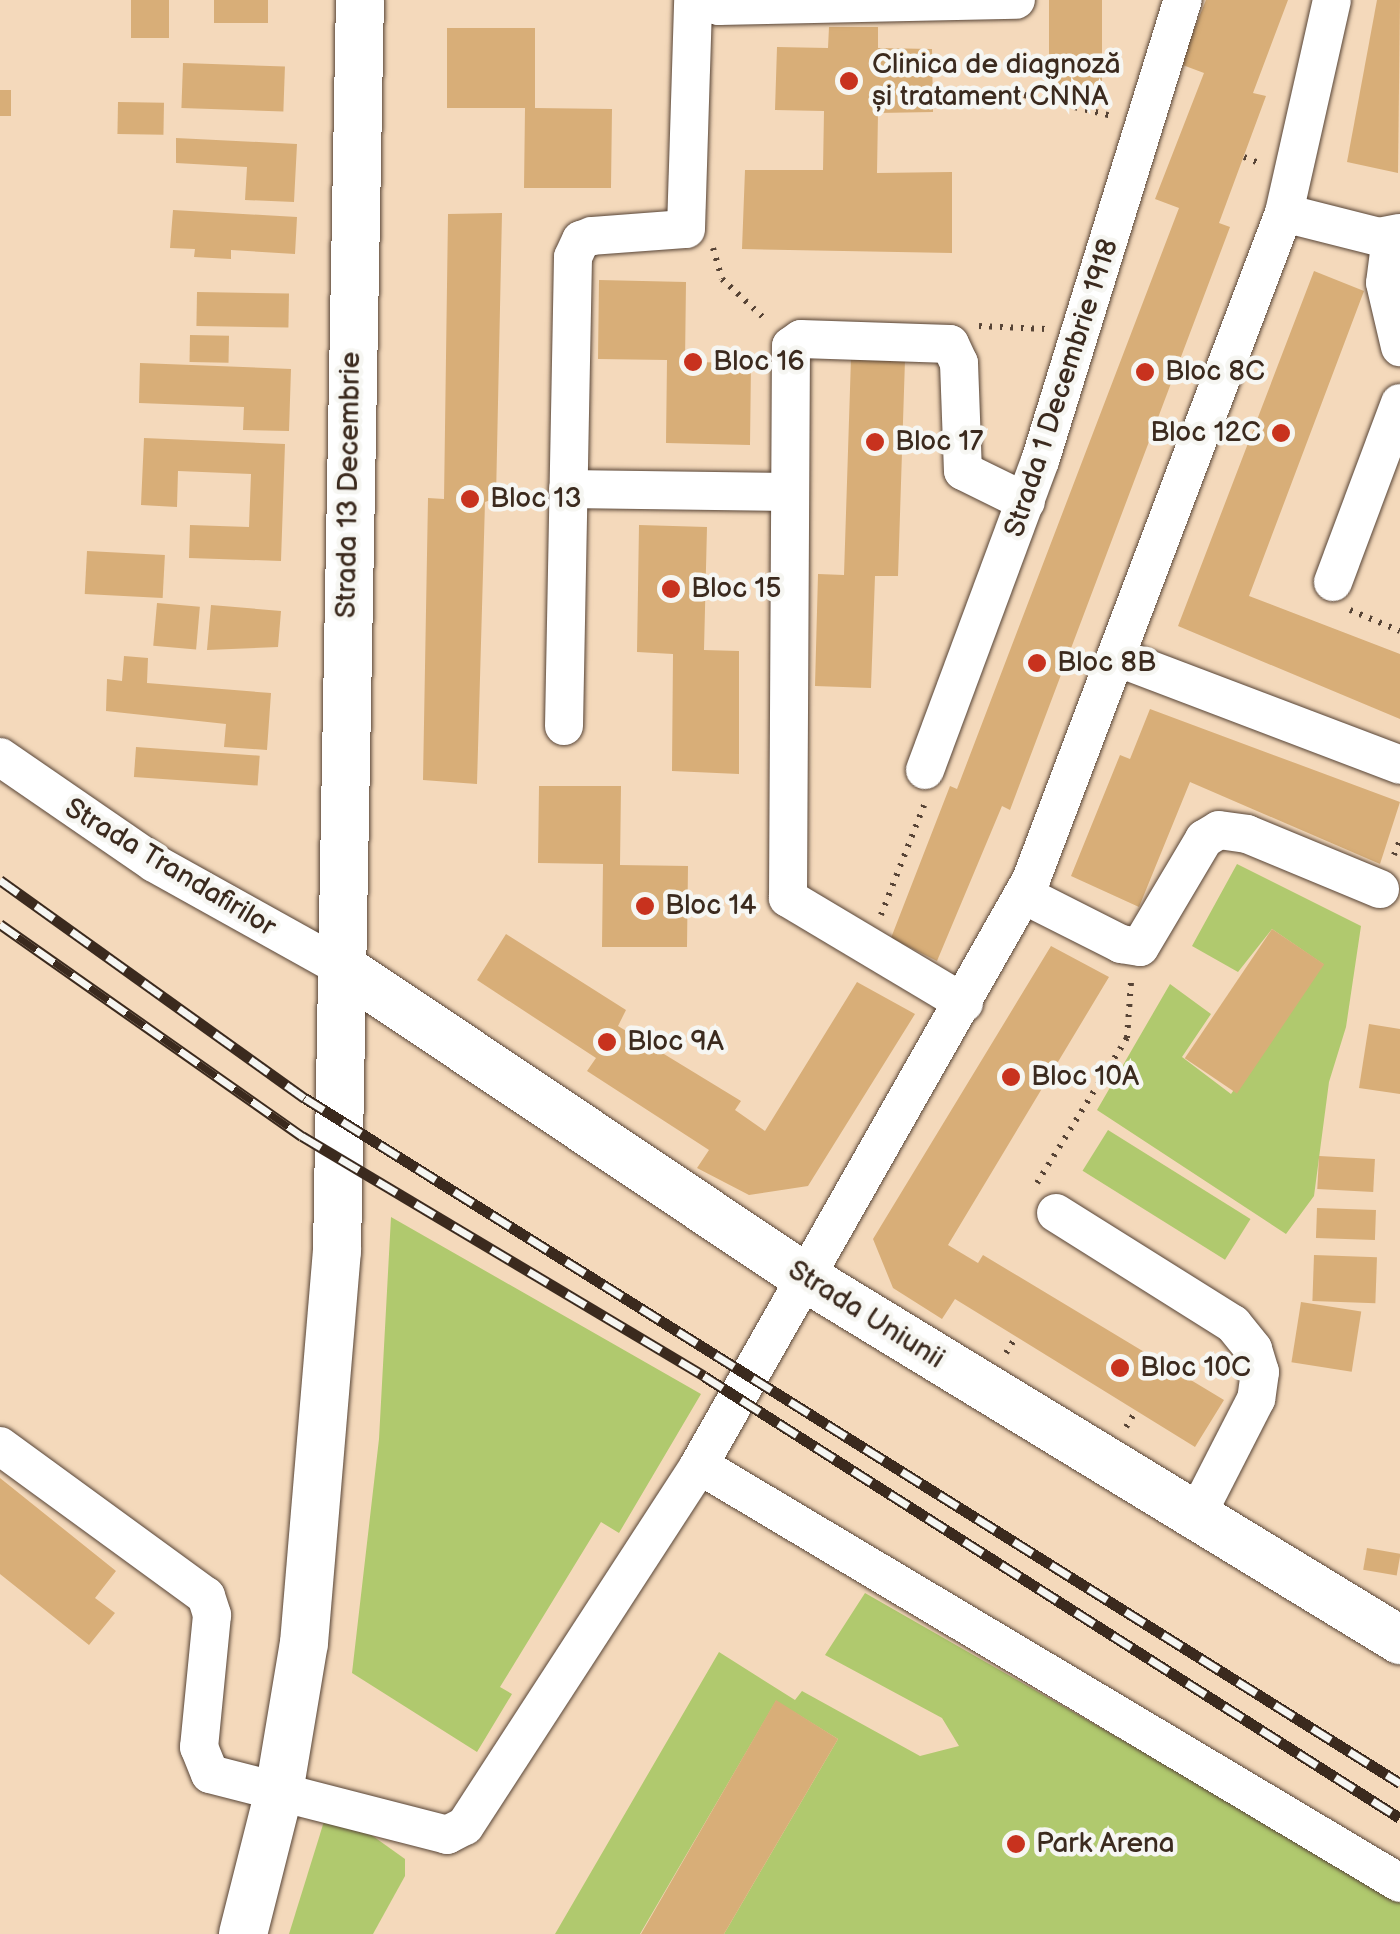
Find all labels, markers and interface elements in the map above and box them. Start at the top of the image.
place label: Clinica de diagnoză și tratament CNNA [872,48,1121,114]
marker: Clinica de diagnoză și tratament CNNA [836,68,862,94]
street label: Strada 1 Decembrie 1918 [998,235,1126,541]
place label: Bloc 16 [713,345,805,379]
street label: Strada 13 Decembrie [330,351,368,619]
marker: Bloc 16 [682,351,704,373]
place label: Bloc 8C [1165,355,1265,389]
marker: Bloc 8C [1134,361,1156,383]
place label: Bloc 12C [1150,416,1261,450]
marker: Bloc 12C [1270,422,1292,444]
place label: Bloc 17 [895,425,983,459]
marker: Bloc 17 [864,431,886,453]
place label: Bloc 13 [490,482,582,516]
marker: Bloc 13 [459,488,481,510]
place label: Bloc 15 [691,572,781,606]
marker: Bloc 15 [660,578,682,600]
place label: Bloc 8B [1057,646,1156,680]
marker: Bloc 8B [1026,652,1048,674]
street label: Strada Trandafirilor [58,791,282,945]
place label: Bloc 14 [665,889,757,923]
marker: Bloc 14 [634,895,656,917]
place label: Bloc 9A [627,1025,724,1059]
marker: Bloc 9A [596,1031,618,1053]
place label: Bloc 10A [1031,1060,1139,1094]
marker: Bloc 10A [1000,1066,1022,1088]
street label: Strada Uniunii [782,1254,950,1376]
place label: Bloc 10C [1140,1351,1251,1385]
marker: Bloc 10C [1109,1357,1131,1379]
place label: Park Arena [1036,1827,1175,1861]
marker: Park Arena [1005,1833,1027,1855]

